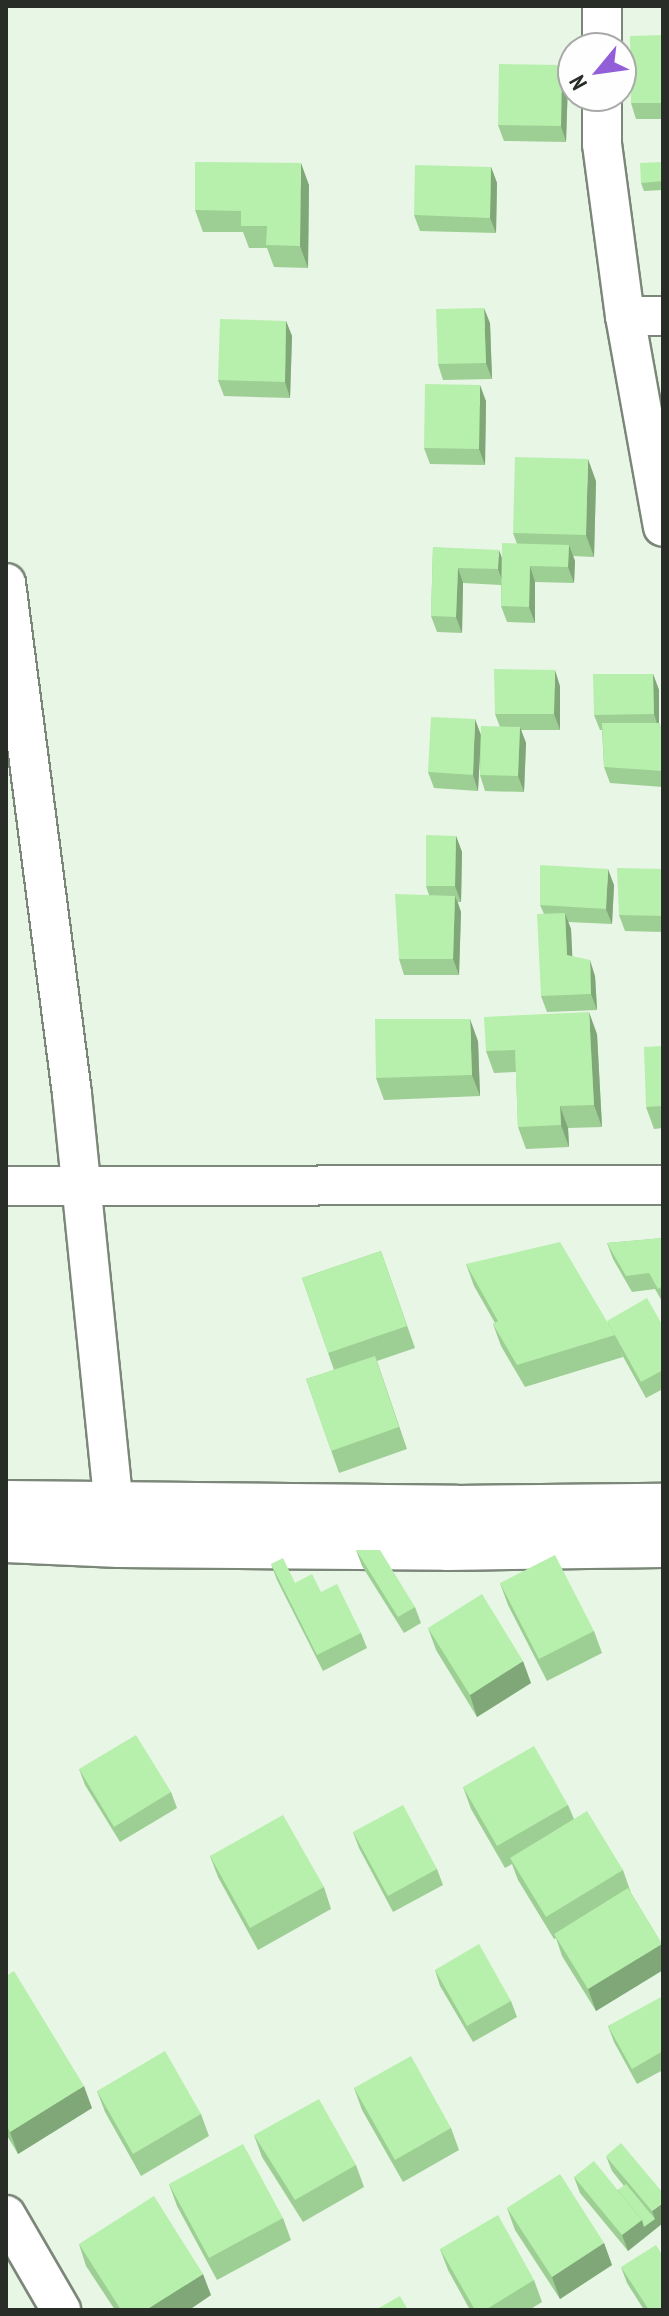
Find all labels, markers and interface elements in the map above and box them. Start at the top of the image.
north arrow [557,32,637,112]
text: N [563,71,593,95]

